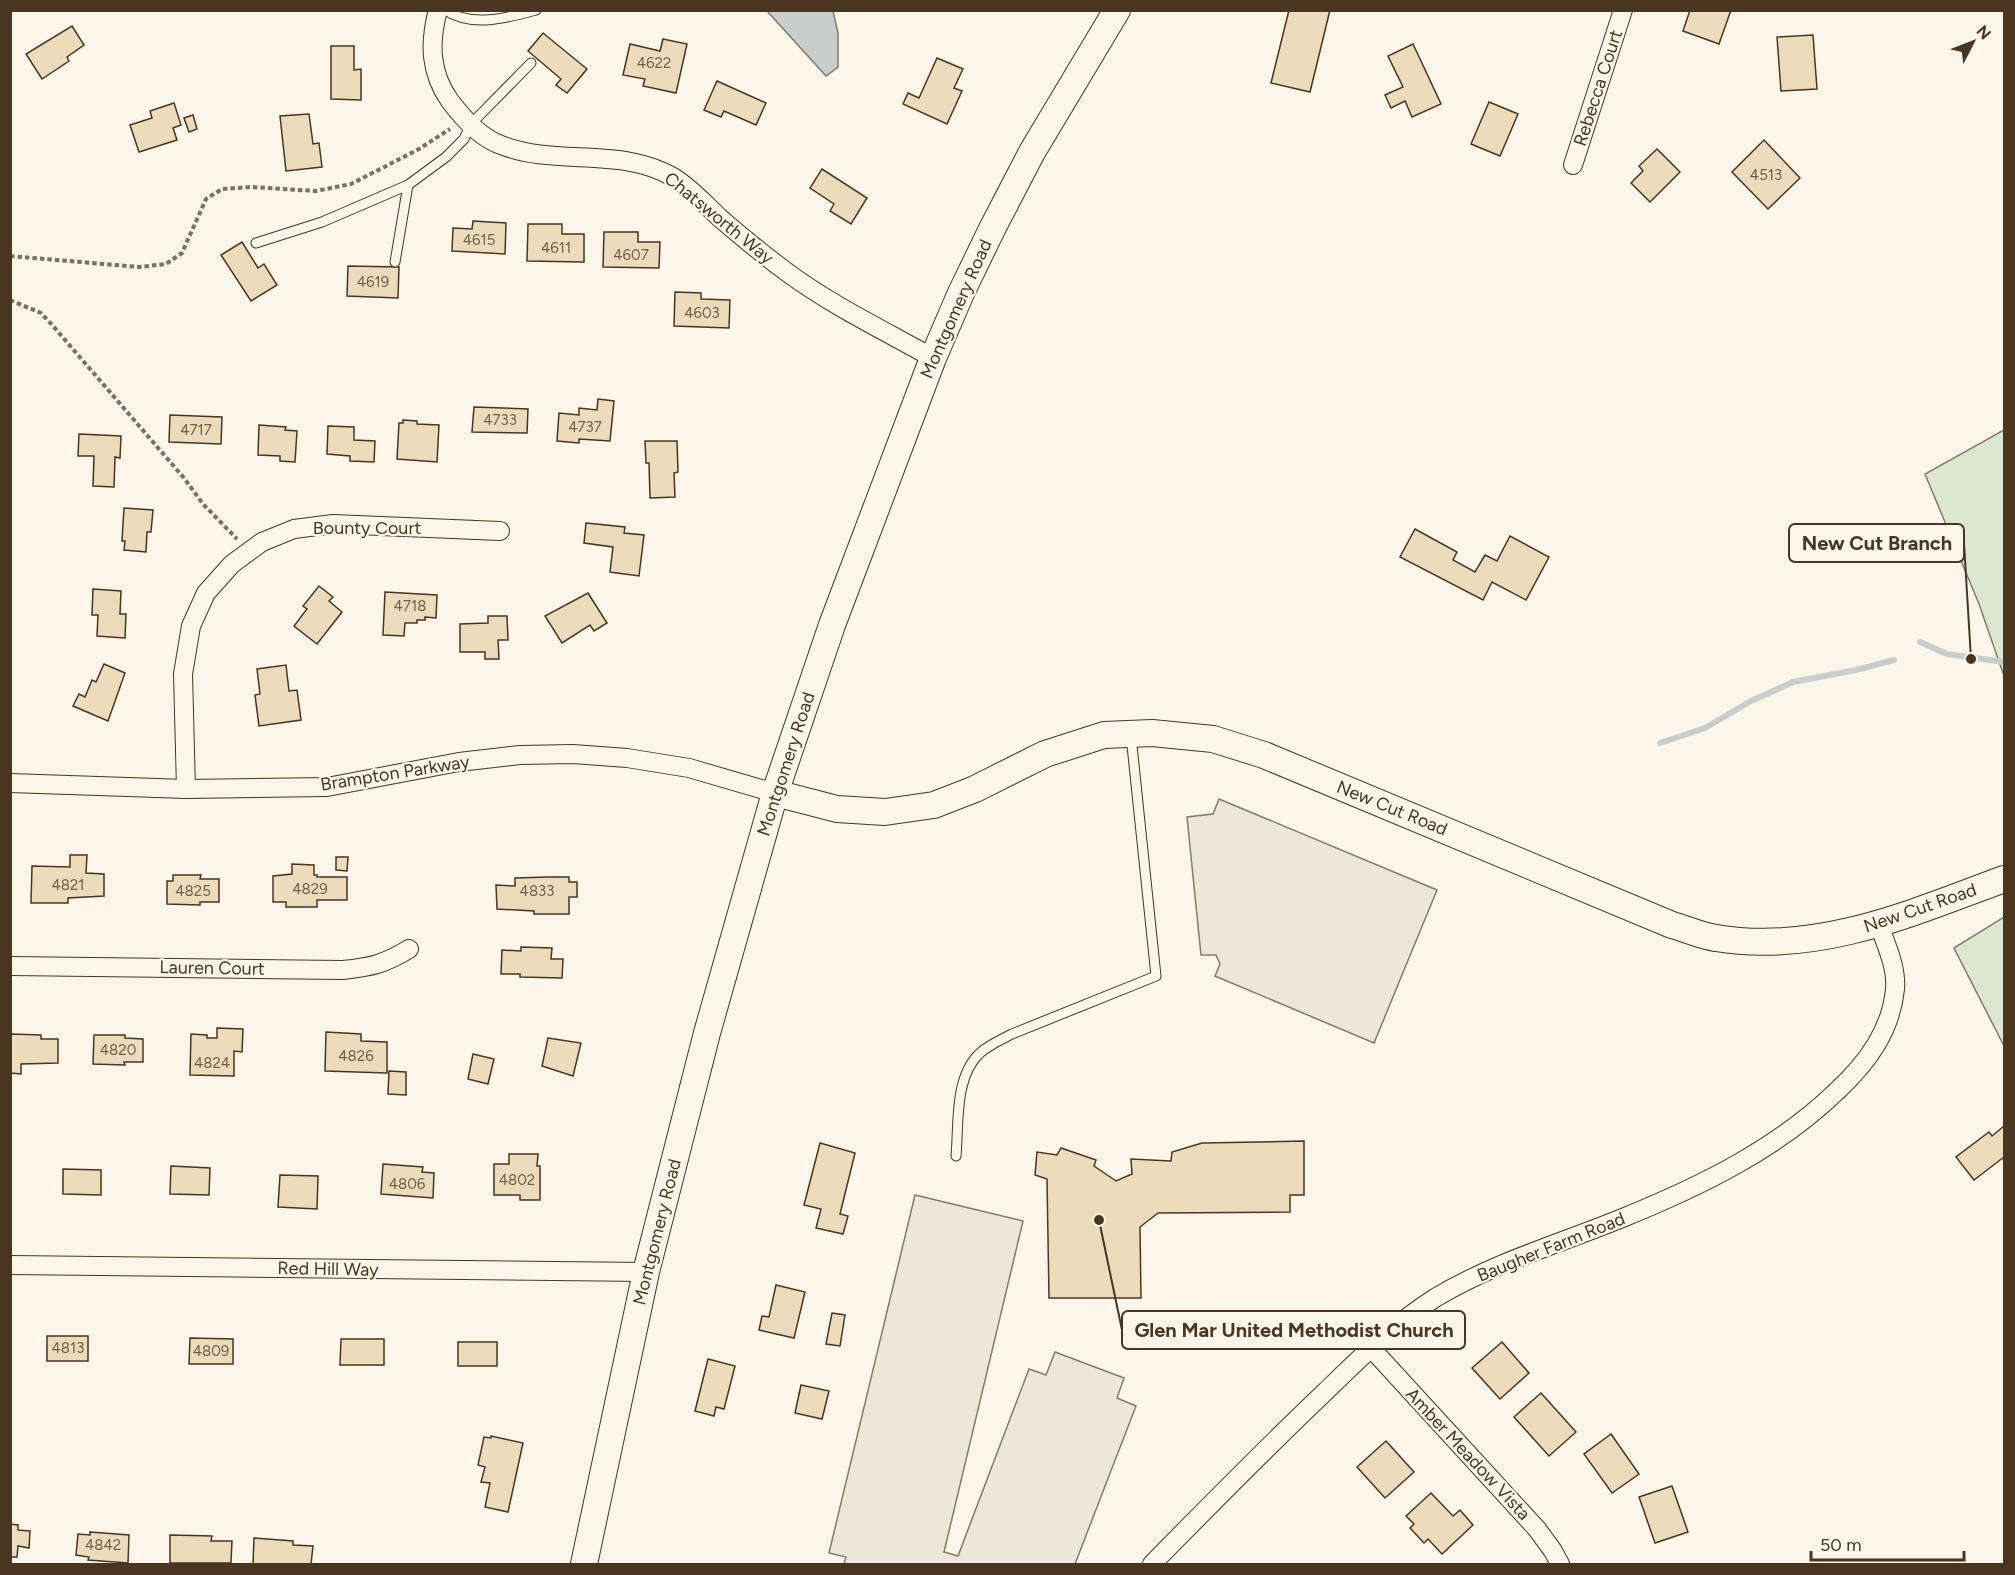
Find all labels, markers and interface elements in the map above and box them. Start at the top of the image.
north arrow [1943,12,2003,72]
text: N [1973,21,1995,43]
street label: Rebecca Court [1569,27,1627,149]
house number: 4622 [637,54,671,72]
house number: 4513 [1750,166,1782,184]
street label: Chatsworth Way [660,167,778,269]
house number: 4615 [463,231,495,249]
street label: Montgomery Road [915,236,997,382]
house number: 4611 [541,239,571,257]
house number: 4607 [613,246,649,264]
house number: 4619 [357,273,389,291]
house number: 4603 [684,304,720,322]
house number: 4733 [483,411,517,429]
house number: 4737 [568,418,602,436]
house number: 4717 [180,421,212,439]
street label: Bounty Court [313,517,421,539]
callout: New Cut Branch [1789,524,1964,562]
text: New Cut Branch [1802,531,1952,555]
house number: 4718 [394,597,426,615]
street label: Montgomery Road [752,689,820,839]
street label: Brampton Parkway [319,750,472,796]
street label: New Cut Road [1333,776,1451,840]
house number: 4821 [51,876,85,894]
street label: New Cut Road [1861,878,1979,938]
house number: 4829 [292,880,328,898]
house number: 4825 [175,882,211,900]
house number: 4833 [520,882,554,900]
street label: Lauren Court [159,956,265,980]
house number: 4820 [100,1041,136,1059]
house number: 4826 [338,1047,374,1065]
house number: 4824 [194,1054,230,1072]
street label: Montgomery Road [628,1157,686,1307]
house number: 4802 [499,1171,535,1189]
house number: 4806 [389,1175,426,1193]
street label: Baugher Farm Road [1474,1207,1628,1287]
street label: Red Hill Way [277,1257,379,1281]
callout: Glen Mar United Methodist Church [1122,1311,1465,1349]
text: Glen Mar United Methodist Church [1134,1318,1454,1342]
house number: 4813 [52,1339,84,1357]
house number: 4809 [193,1342,229,1360]
street label: Amber Meadow Vista [1401,1383,1535,1525]
scale bar [1811,1524,1964,1562]
text: 50 m [1820,1534,1862,1556]
house number: 4842 [85,1536,121,1554]

